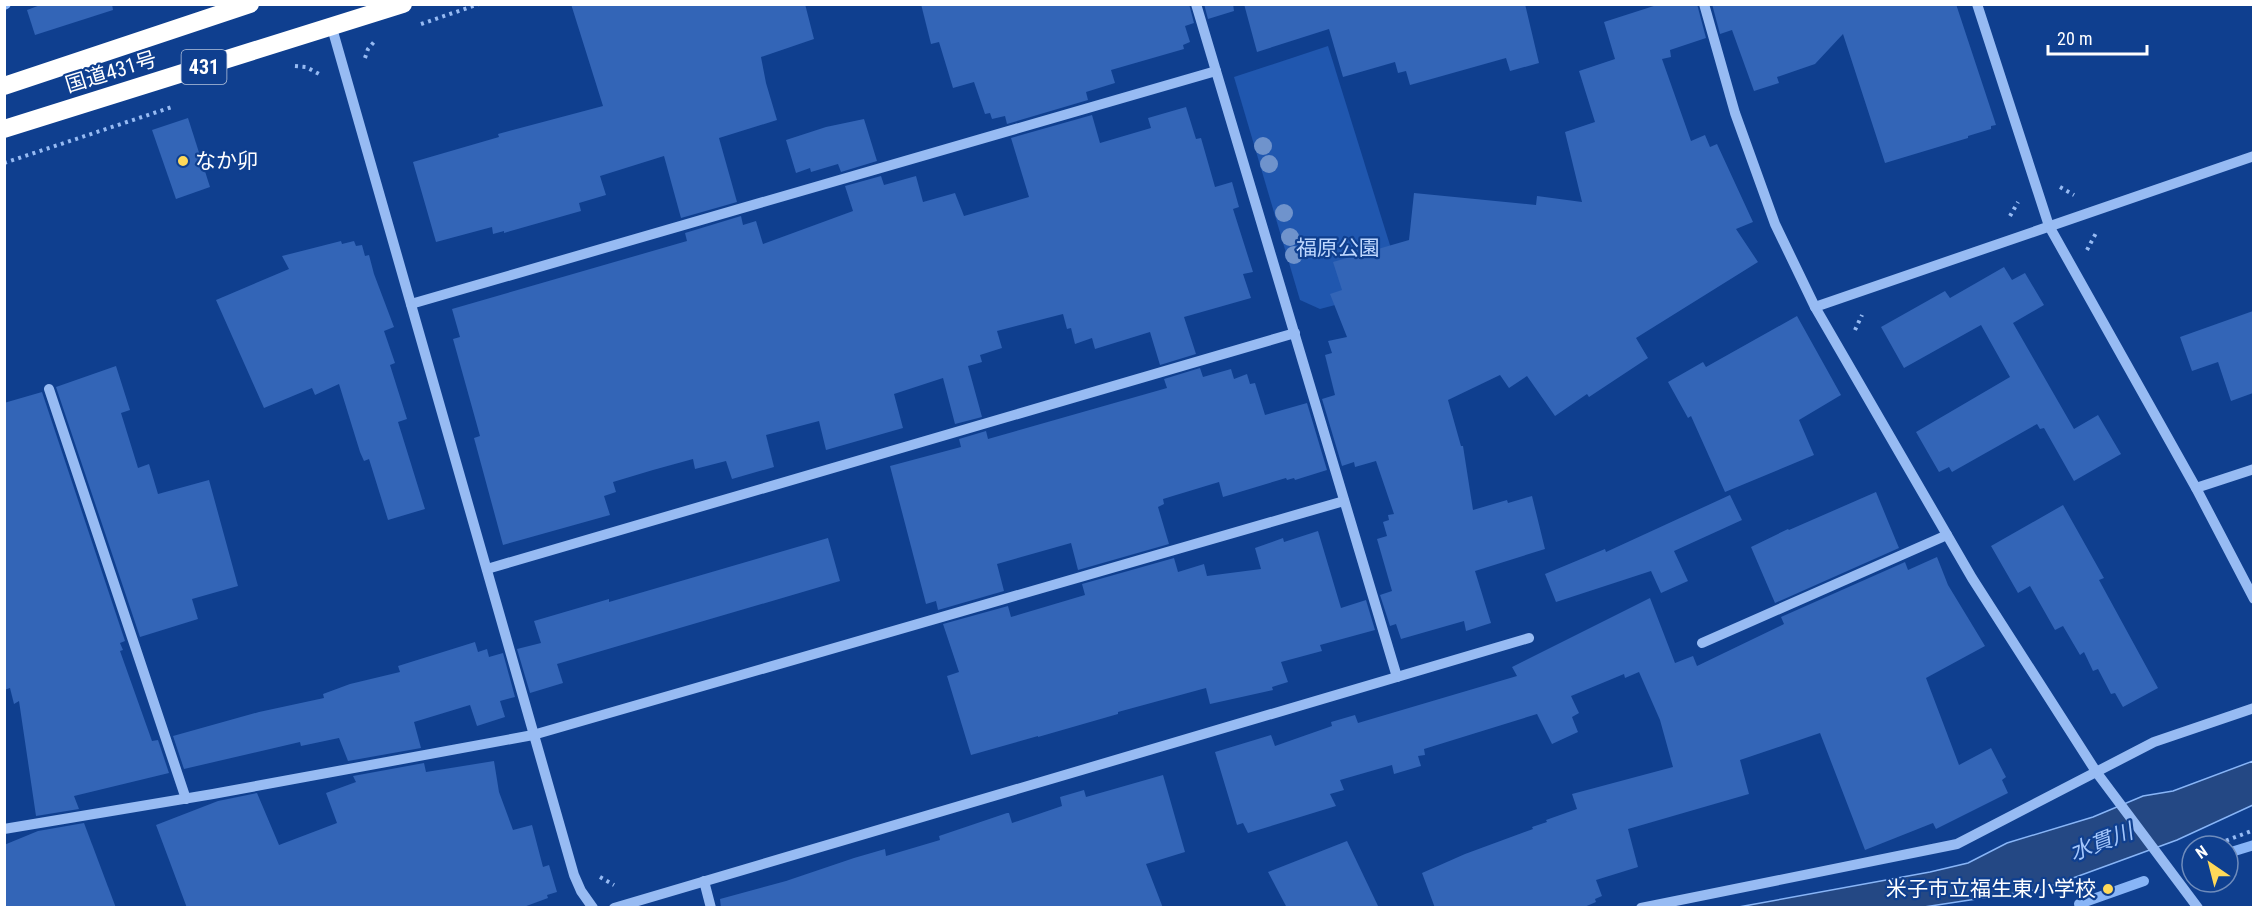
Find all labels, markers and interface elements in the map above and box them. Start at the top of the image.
scale bar [2048,18,2147,56]
text: 20 m [2057,28,2092,49]
street label: 国道431号 [62,47,160,97]
road number: 431 [182,50,226,84]
place label: なか卯 [195,149,258,173]
marker: なか卯 [176,154,190,168]
park label: 福原公園 [1296,236,1380,260]
water label: 水貫川 [2066,818,2138,865]
north arrow [2180,834,2240,894]
text: N [2192,842,2211,863]
place label: 米子市立福生東小学校 [1886,877,2096,901]
marker: 米子市立福生東小学校 [2101,882,2115,896]

